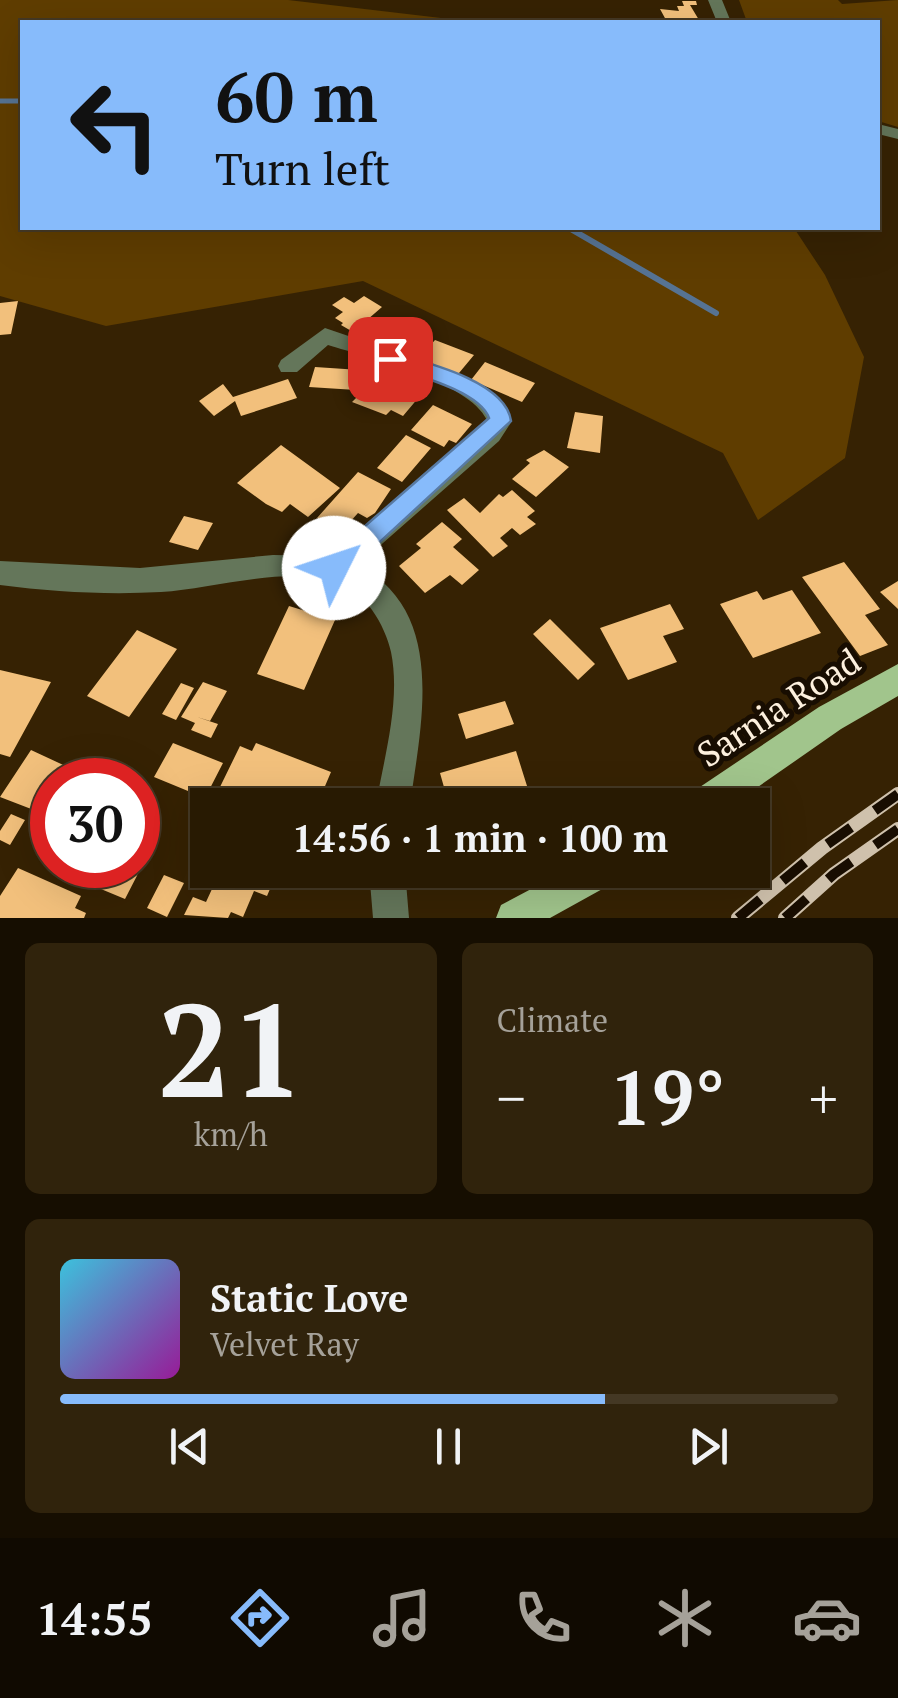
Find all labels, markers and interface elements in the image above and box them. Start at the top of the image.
text: 60 m [215,49,378,142]
icon: left [50,60,180,190]
text: Turn left [215,138,390,198]
pin [348,317,433,402]
icon: arrive [363,332,418,387]
position arrow [282,516,386,620]
street label: Sarnia Road [688,637,869,777]
speed limit sign: 30 [30,758,160,888]
text: 14:56 · 1 min · 100 m [292,813,668,863]
text: 21 [157,962,304,1134]
text: Climate [497,999,608,1041]
text: 19° [609,1047,725,1146]
text: − [497,1061,526,1134]
text: + [809,1061,838,1134]
text: km/h [194,1113,268,1155]
text: Static Love [210,1273,408,1323]
text: Velvet Ray [210,1323,359,1365]
icon: previous [162,1419,217,1474]
icon: pause [421,1419,476,1474]
icon: next [681,1419,736,1474]
icon: directions [225,1583,295,1653]
icon: music [367,1583,437,1653]
icon: phone [508,1583,578,1653]
icon: climate [650,1583,720,1653]
icon: car [792,1583,862,1653]
text: 14:55 [36,1588,153,1648]

